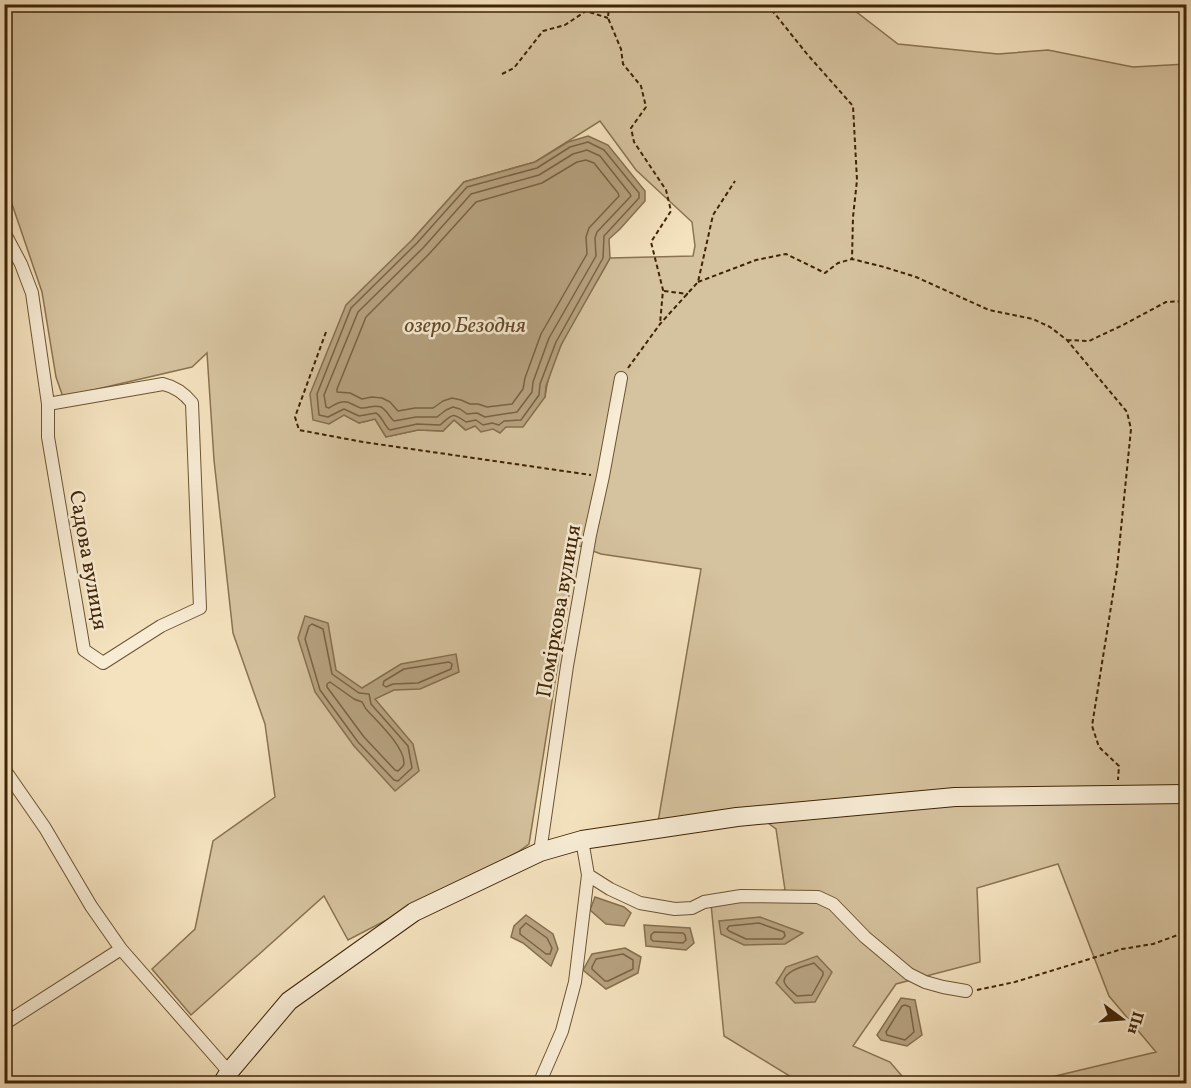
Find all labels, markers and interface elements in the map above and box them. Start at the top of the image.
water label: озеро Безодня [404,311,526,342]
street label: Садова вулиця [61,488,114,632]
street label: Поміркова вулиця [530,522,589,700]
north arrow [1092,989,1152,1049]
text: Пн [1121,1009,1148,1037]

